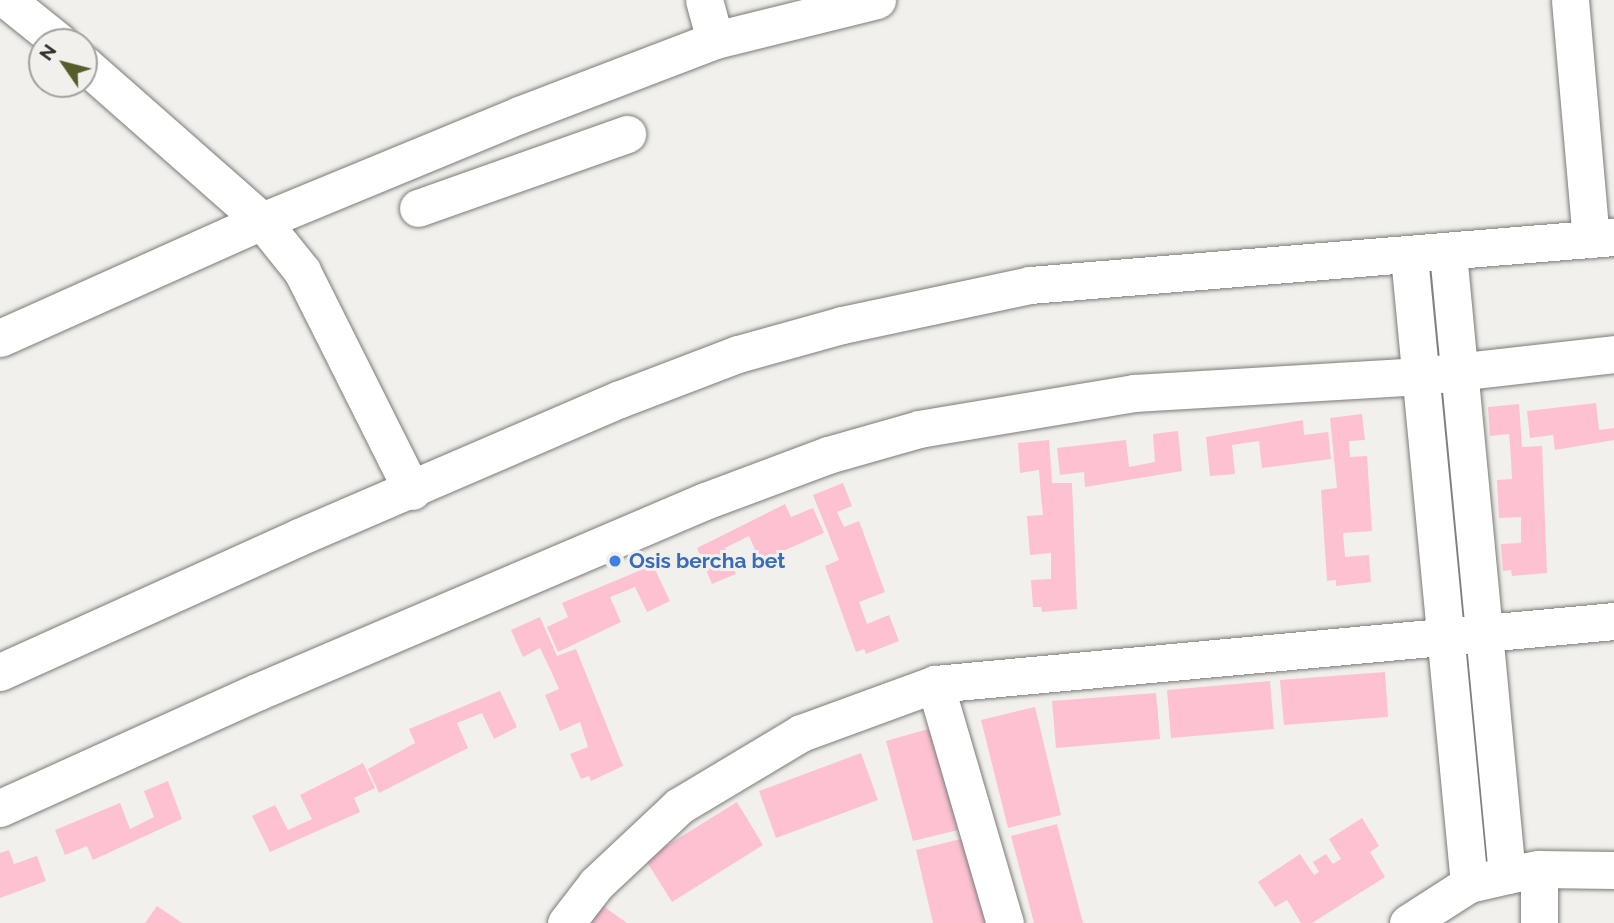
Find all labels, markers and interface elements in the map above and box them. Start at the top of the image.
north arrow [28,28,98,98]
text: N [34,40,61,64]
place label: Osis bercha bet [629,548,785,574]
marker: Osis bercha bet [607,553,623,569]

